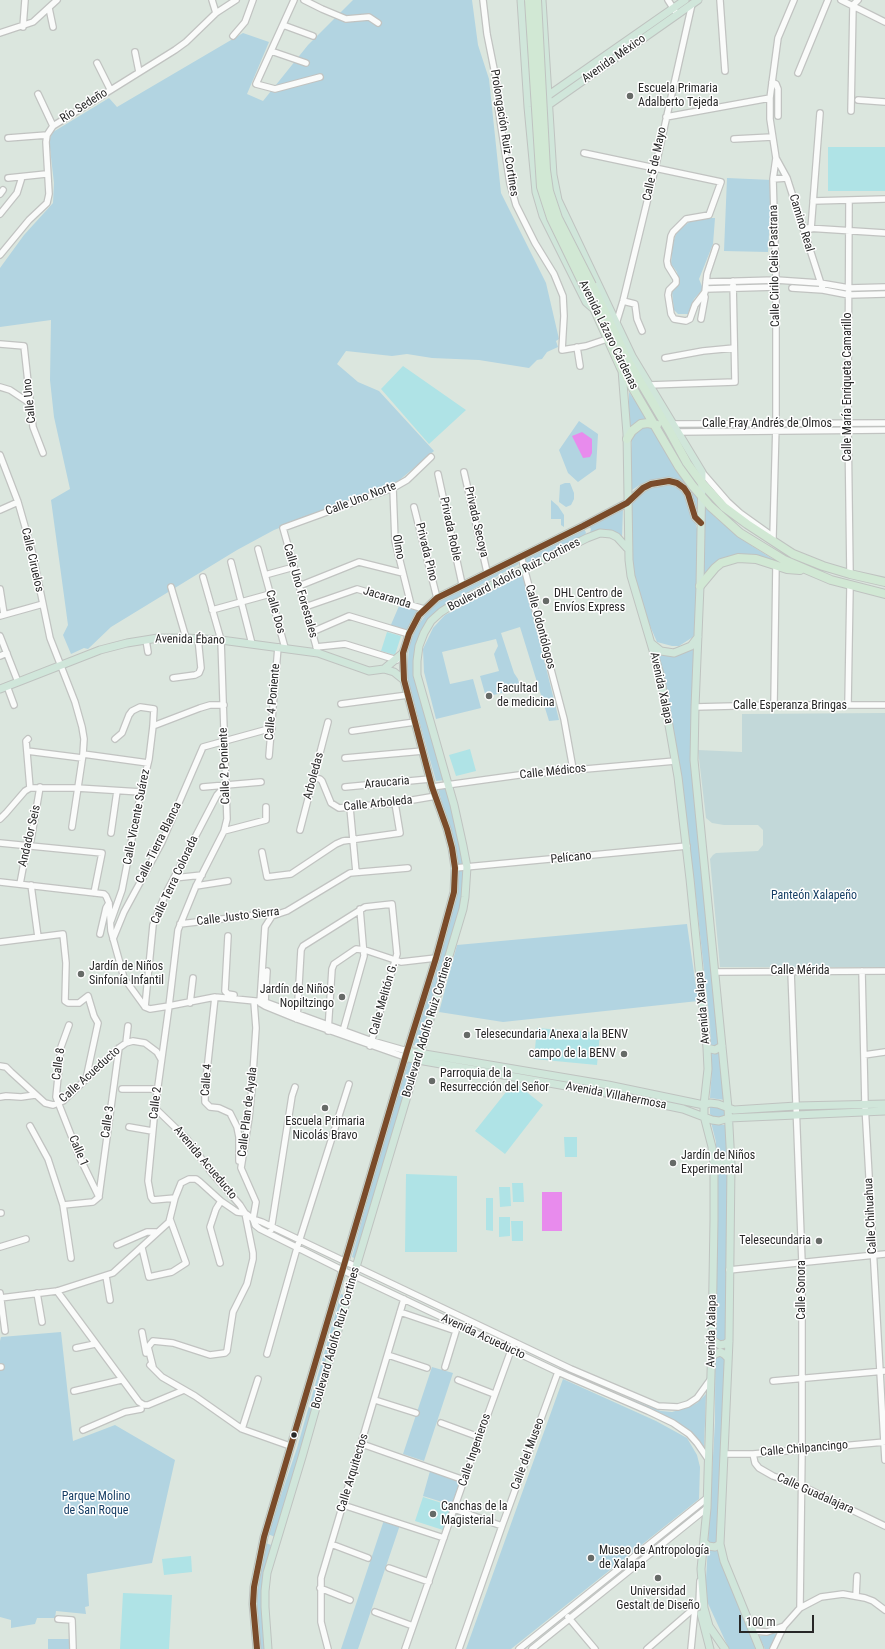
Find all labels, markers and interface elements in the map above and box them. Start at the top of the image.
street label: Avenida México [579,32,649,86]
street label: Prolongación Ruiz Cortines [487,69,521,197]
place label: Escuela Primaria Adalberto Tejeda [638,82,718,110]
street label: Río Sedeño [58,86,110,126]
marker: Escuela Primaria Adalberto Tejeda [625,91,635,101]
street label: Calle 5 de Mayo [640,126,670,202]
street label: Camino Real [785,192,817,254]
street label: Calle Cirilo Celis Pastrana [767,205,783,327]
street label: Avenida Lázaro Cárdenas [575,278,641,392]
street label: Calle María Enriqueta Camarillo [841,312,855,462]
street label: Calle Uno [20,378,40,424]
street label: Calle Fray Andrés de Olmos [702,417,832,431]
street label: Calle Uno Norte [324,479,398,519]
street label: Privada Secoya [461,485,491,559]
street label: Privada Roble [436,496,464,562]
street label: Privada Pino [412,521,440,583]
street label: Calle Ciruelos [18,527,46,593]
street label: Olmo [389,533,407,561]
street label: Boulevard Adolfo Ruiz Cortines [445,535,583,615]
street label: Calle Uno Forestales [280,542,320,640]
street label: Calle Odontólogos [522,583,558,671]
street label: Jacaranda [361,584,413,612]
place label: DHL Centro de Envíos Express [554,587,625,615]
street label: Calle Dos [262,588,288,636]
marker: DHL Centro de Envíos Express [541,596,551,606]
street label: Avenida Ébano [155,632,225,648]
street label: Avenida Xalapa [646,651,676,725]
street label: Calle 4 Poniente [262,663,284,741]
place label: Facultad de medicina [497,682,555,710]
marker: Facultad de medicina [484,691,494,701]
street label: Calle Esperanza Bringas [733,699,847,713]
street label: Calle 2 Poniente [216,727,234,805]
street label: Arboledas [301,751,327,801]
street label: Calle Médicos [519,761,587,783]
street label: Calle Vicente Suárez [121,768,153,866]
street label: Araucaria [364,774,410,792]
street label: Calle Arboleda [343,793,413,815]
street label: Calle Tierra Blanca [133,800,185,886]
street label: Andador Seis [16,804,44,868]
street label: Calle Terra Colorada [148,834,202,926]
street label: Pelícano [550,849,592,867]
park label: Panteón Xalapeño [771,889,857,903]
street label: Calle Justo Sierra [196,905,280,929]
street label: Boulevard Adolfo Ruiz Cortines [400,955,456,1099]
place label: Jardín de Niños Sinfonía Infantil [89,960,164,988]
street label: Calle Melitón G. [367,961,401,1037]
street label: Calle Mérida [770,964,830,978]
marker: Jardín de Niños Sinfonía Infantil [76,969,86,979]
street label: Avenida Xalapa [693,971,713,1045]
place label: Jardín de Niños Nopiltzingo [260,983,334,1011]
marker: Jardín de Niños Nopiltzingo [337,992,347,1002]
place label: Telesecundaria Anexa a la BENV [475,1028,628,1042]
marker: Telesecundaria Anexa a la BENV [462,1030,472,1040]
street label: Calle Acueducto [57,1044,123,1106]
street label: Calle 8 [50,1047,68,1081]
place label: campo de la BENV [529,1047,616,1061]
marker: campo de la BENV [619,1049,629,1059]
street label: Calle 4 [199,1063,215,1097]
street label: Calle Plan de Ayala [235,1066,261,1158]
place label: Parroquia de la Resurrección del Señor [440,1067,549,1095]
marker: Parroquia de la Resurrección del Señor [427,1076,437,1086]
street label: Avenida Villahermosa [564,1079,668,1113]
street label: Calle 2 [147,1086,165,1120]
marker: Escuela Primaria Nicolás Bravo [320,1103,330,1113]
street label: Calle 3 [99,1105,117,1139]
place label: Escuela Primaria Nicolás Bravo [285,1115,365,1143]
street label: Avenida Acueducto [170,1124,240,1202]
street label: Calle 1 [65,1133,91,1169]
place label: Jardín de Niños Experimental [681,1149,755,1177]
marker: Jardín de Niños Experimental [668,1158,678,1168]
street label: Calle Chihuahua [862,1177,880,1255]
place label: Telesecundaria [739,1234,811,1248]
marker: Telesecundaria [814,1236,824,1246]
street label: Calle Sonora [795,1260,809,1320]
street label: Boulevard Adolfo Ruiz Cortines [309,1265,363,1411]
street label: Avenida Xalapa [704,1294,720,1368]
street label: Avenida Acueducto [439,1311,527,1363]
street label: Calle Ingenieros [456,1412,494,1488]
street label: Calle del Museo [508,1416,548,1492]
unlabelled marker [289,1430,299,1440]
street label: Calle Arquitectos [334,1432,372,1514]
street label: Calle Chilpancingo [760,1438,848,1460]
street label: Calle Guadalajara [774,1471,856,1517]
park label: Parque Molino de San Roque [62,1490,130,1518]
place label: Canchas de la Magisterial [441,1500,508,1528]
marker: Canchas de la Magisterial [428,1509,438,1519]
place label: Museo de Antropología de Xalapa [599,1544,709,1572]
marker: Museo de Antropología de Xalapa [586,1553,596,1563]
marker: Universidad Gestalt de Diseño [653,1573,663,1583]
place label: Universidad Gestalt de Diseño [616,1585,700,1613]
scale bar [741,1607,816,1633]
text: 100 m [746,1615,776,1629]

